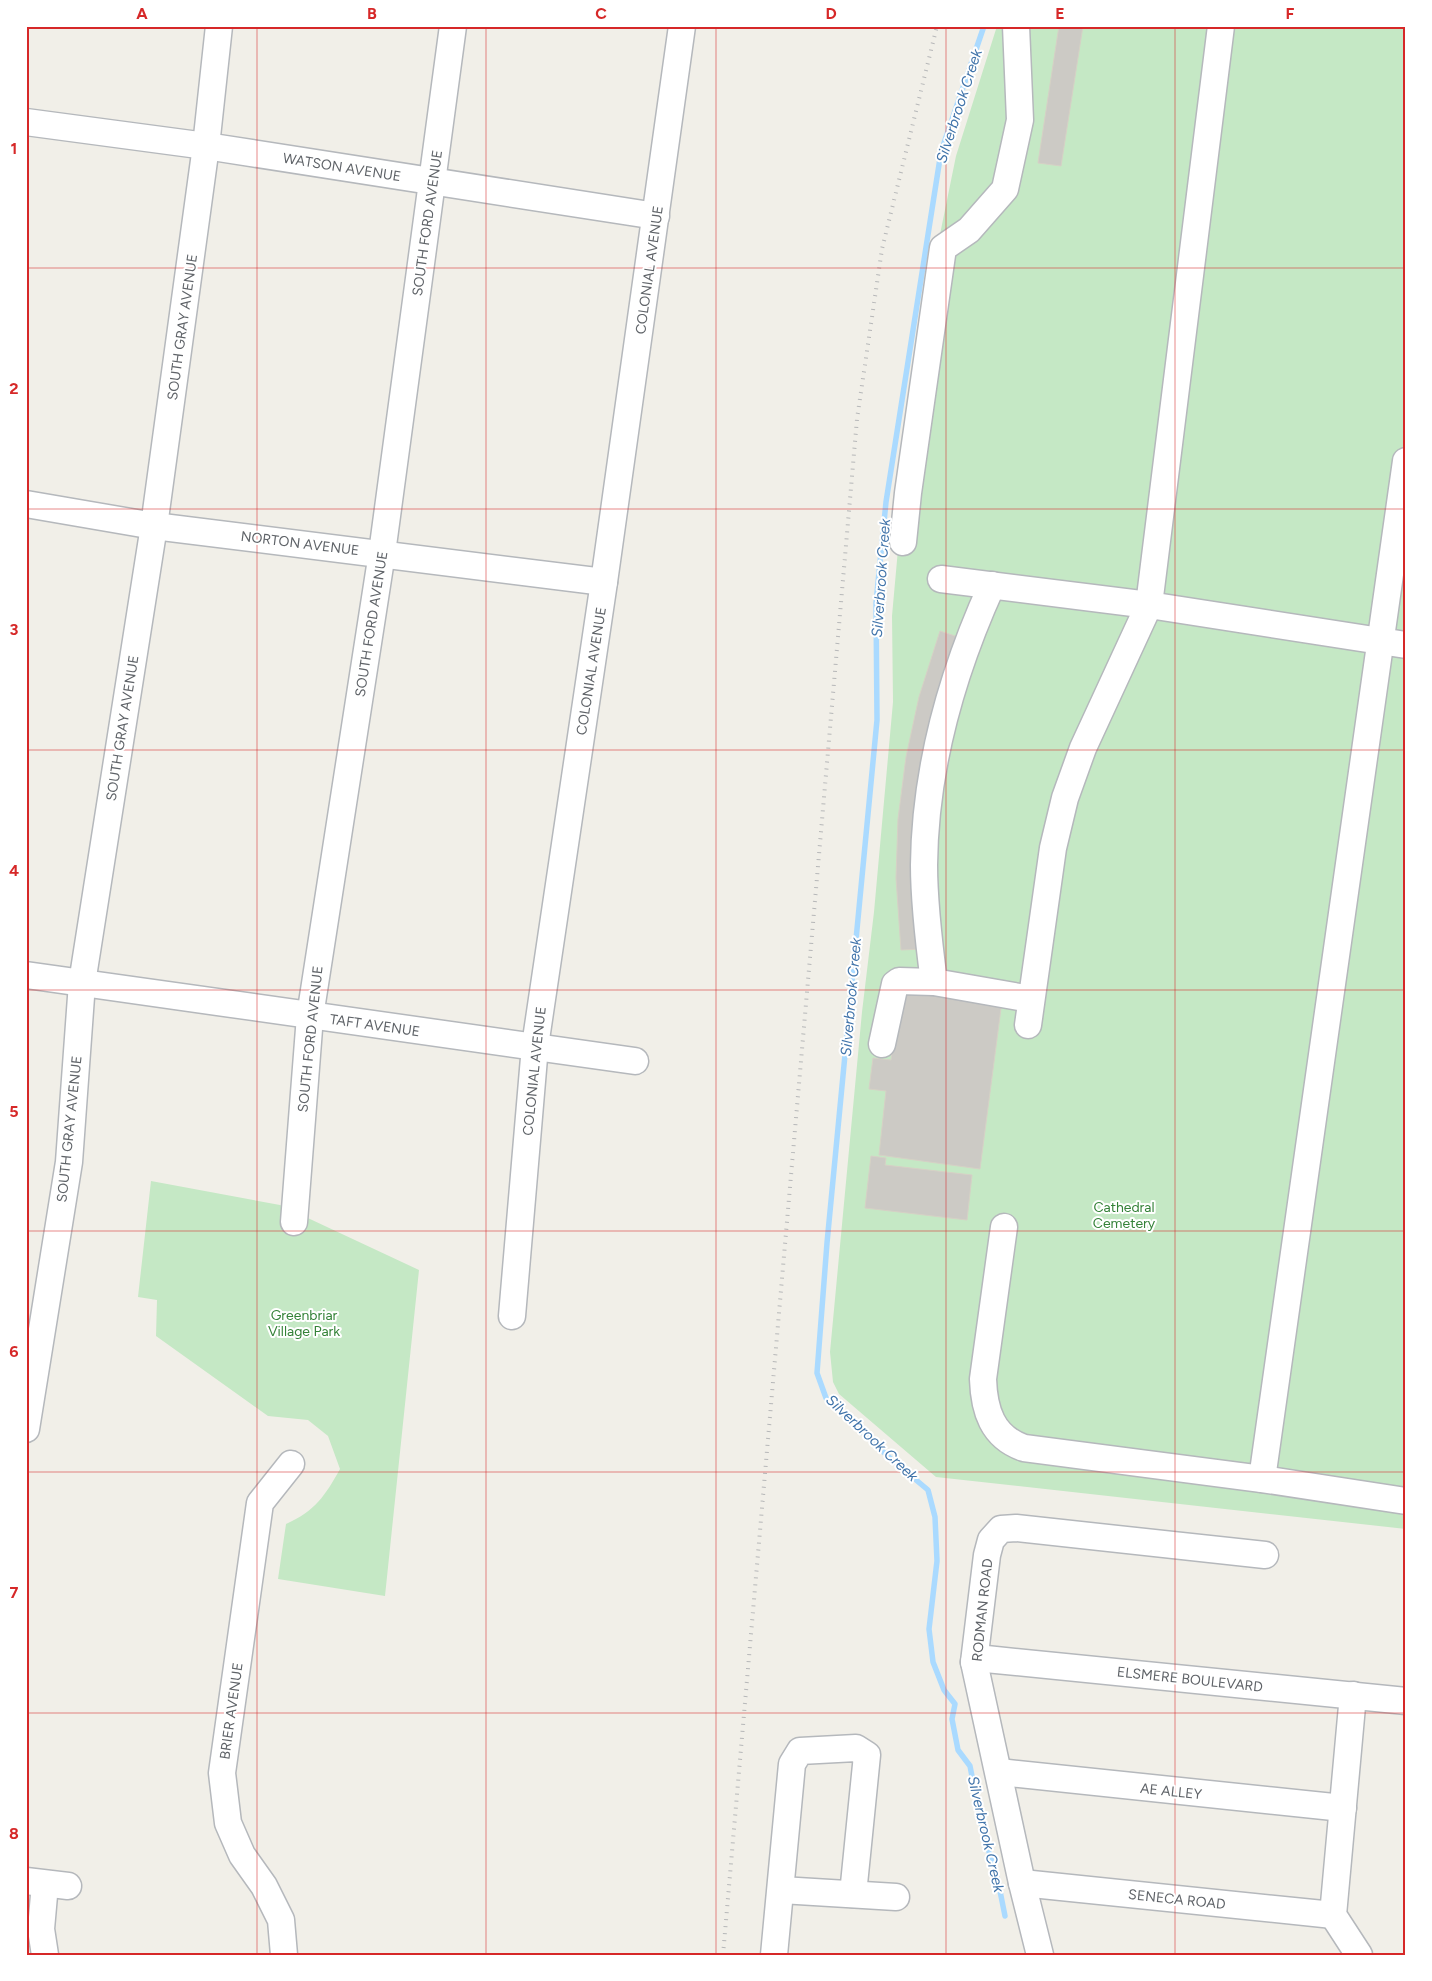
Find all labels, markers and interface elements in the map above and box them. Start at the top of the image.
text: A [136,4,148,23]
text: B [367,4,377,23]
text: C [595,4,607,23]
text: D [825,4,837,23]
text: E [1055,4,1065,23]
text: F [1286,4,1295,23]
water label: Silverbrook Creek [932,46,986,165]
text: 1 [11,139,17,158]
street label: SOUTH FORD AVENUE [409,149,446,297]
street label: WATSON AVENUE [282,150,402,185]
street label: COLONIAL AVENUE [632,205,667,335]
street label: SOUTH GRAY AVENUE [164,253,201,401]
text: 2 [9,379,19,398]
water label: Silverbrook Creek [868,517,894,638]
street label: NORTON AVENUE [240,528,360,559]
street label: SOUTH FORD AVENUE [352,550,391,698]
street label: COLONIAL AVENUE [573,606,610,736]
text: 3 [10,620,19,639]
street label: SOUTH GRAY AVENUE [103,654,142,802]
text: 4 [9,861,19,880]
water label: Silverbrook Creek [837,936,865,1057]
street label: SOUTH FORD AVENUE [294,965,327,1113]
street label: COLONIAL AVENUE [519,1006,550,1136]
street label: TAFT AVENUE [329,1011,421,1040]
street label: SOUTH GRAY AVENUE [53,1055,86,1203]
text: 5 [9,1102,19,1121]
park label: Cathedral Cemetery [1093,1199,1156,1232]
park label: Greenbriar Village Park [268,1307,340,1340]
text: 6 [9,1342,19,1361]
water label: Silverbrook Creek [822,1391,922,1486]
street label: RODMAN ROAD [969,1558,996,1662]
text: 7 [10,1583,19,1602]
street label: BRIER AVENUE [216,1662,247,1761]
street label: ELSMERE BOULEVARD [1116,1663,1264,1696]
water label: Silverbrook Creek [964,1774,1008,1895]
street label: AE ALLEY [1139,1780,1203,1803]
text: 8 [9,1824,19,1843]
street label: SENECA ROAD [1127,1886,1226,1913]

